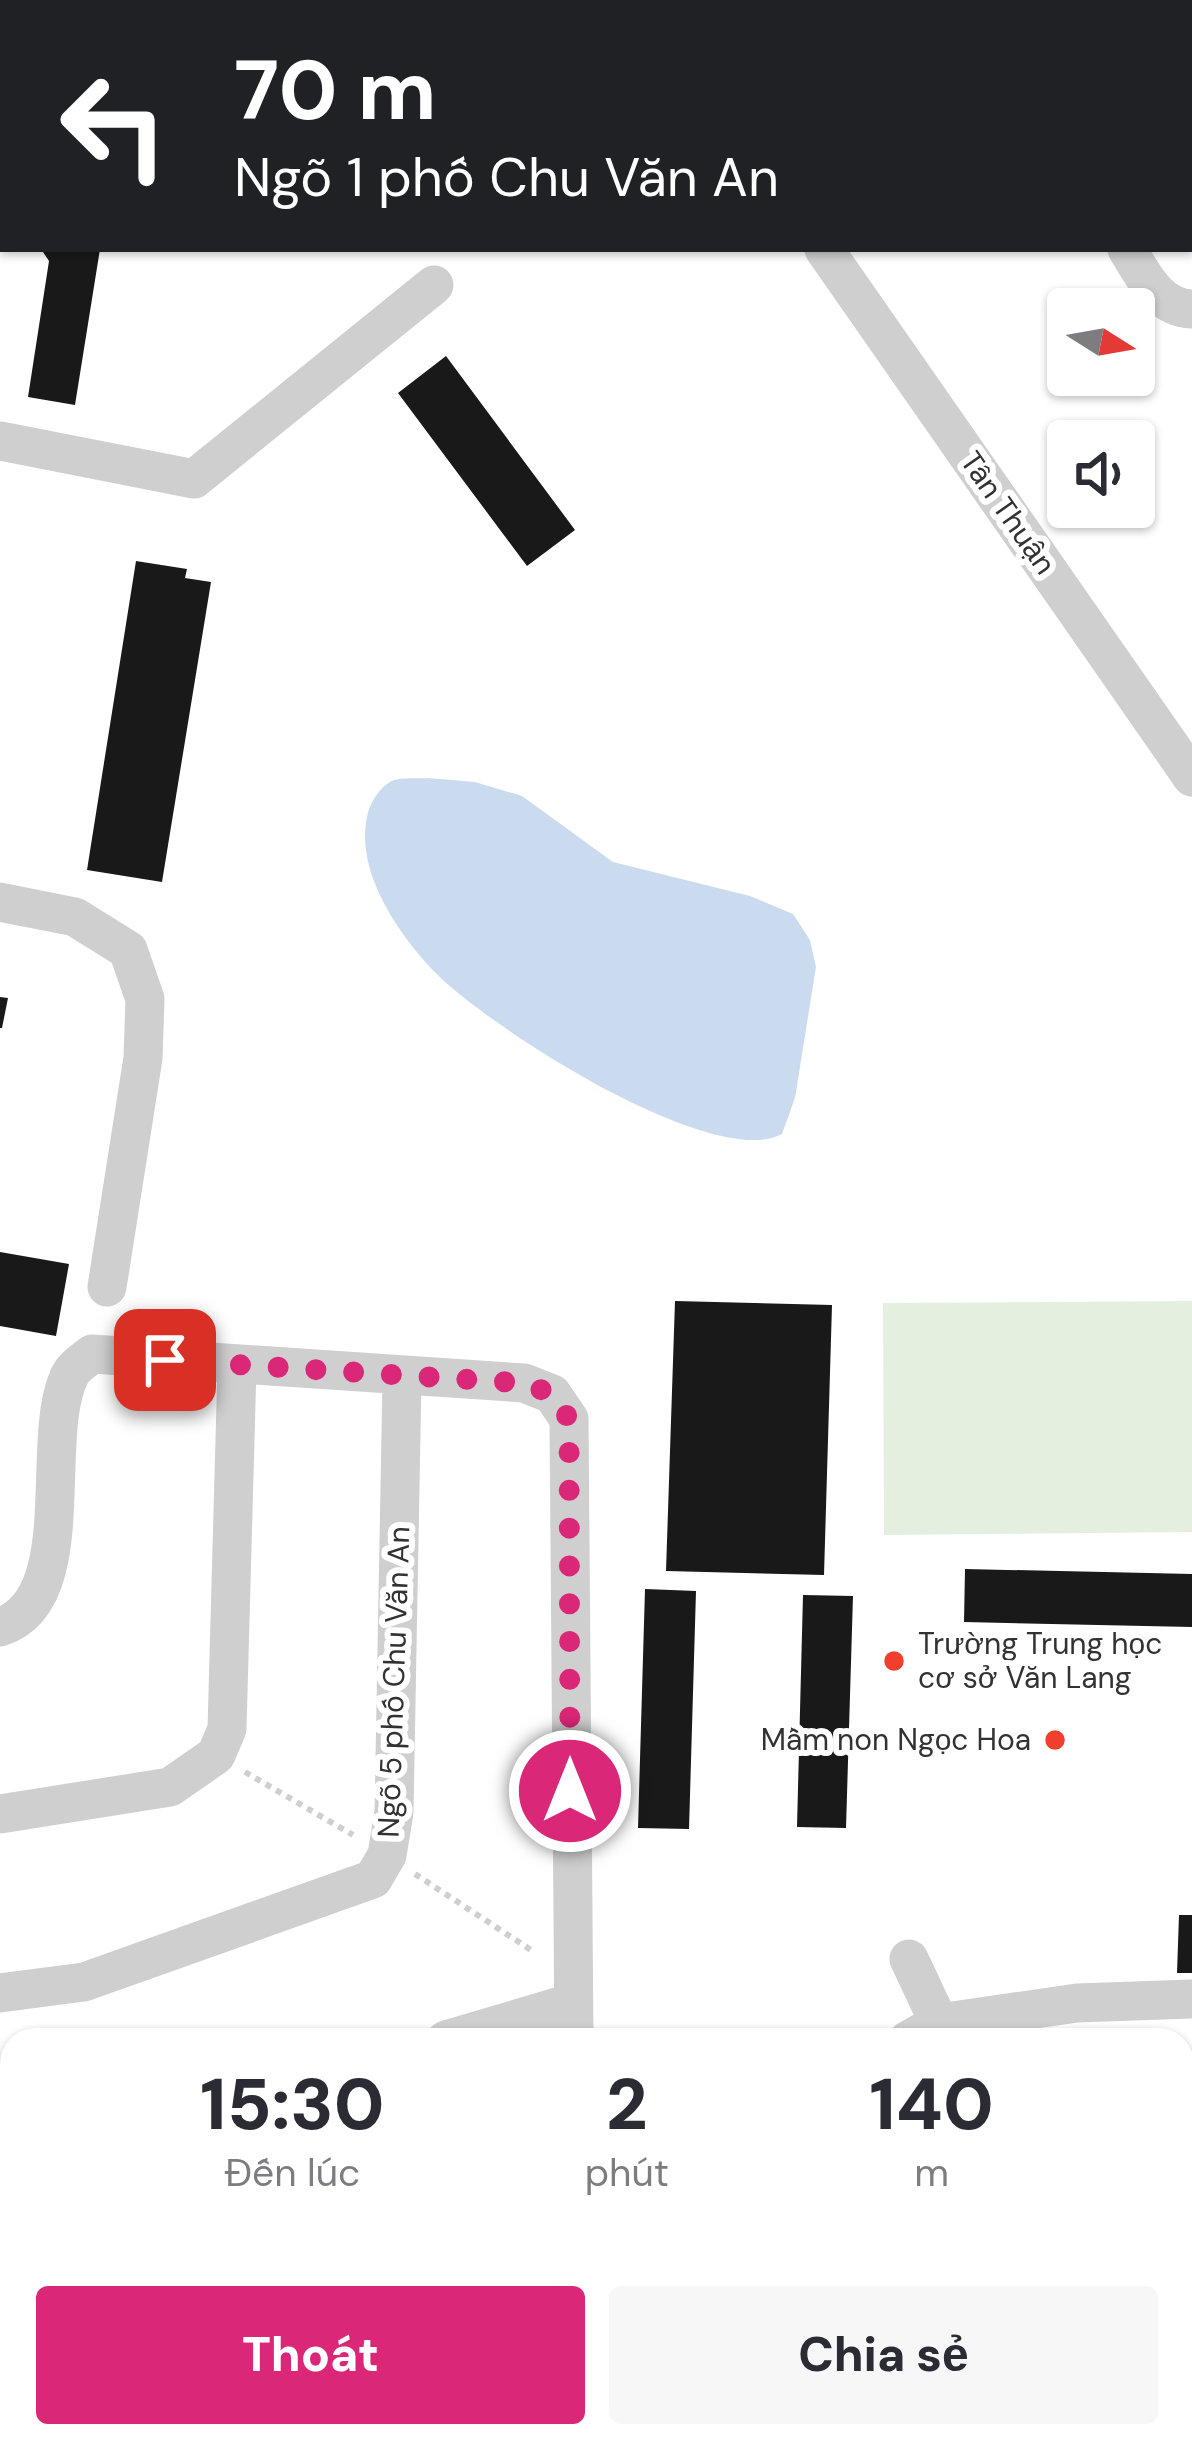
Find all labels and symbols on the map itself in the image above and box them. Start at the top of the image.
north arrow [1047,288,1155,396]
street label: Tân Thuận [952,444,1065,582]
pin [114,1309,216,1411]
street label: Ngõ 5 phố Chu Văn An [369,1526,418,1838]
place label: Trường Trung học cơ sở Văn Lang [918,1624,1162,1697]
marker: Trường Trung học cơ sở Văn Lang [881,1648,907,1674]
place label: Mầm non Ngọc Hoa [761,1720,1031,1759]
marker: Mầm non Ngọc Hoa [1042,1727,1068,1753]
position arrow [507,1728,633,1854]

